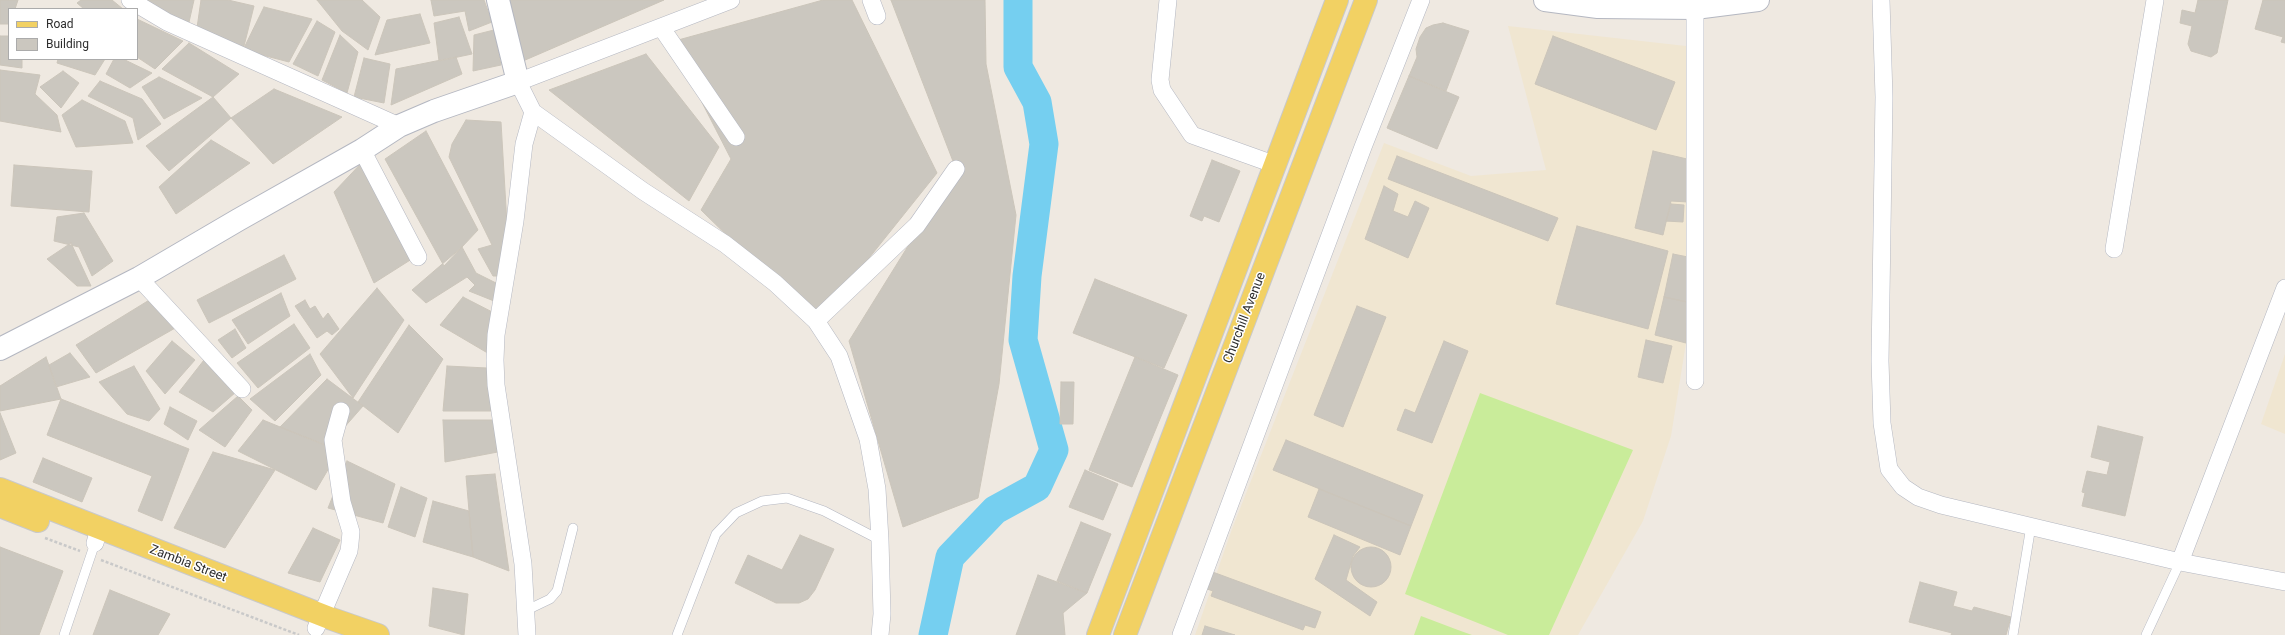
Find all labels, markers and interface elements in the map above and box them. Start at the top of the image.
legend [8,8,138,60]
text: Road [46,17,74,31]
text: Building [46,37,89,51]
street label: Churchill Avenue [1220,270,1270,366]
street label: Zambia Street [147,542,229,586]

